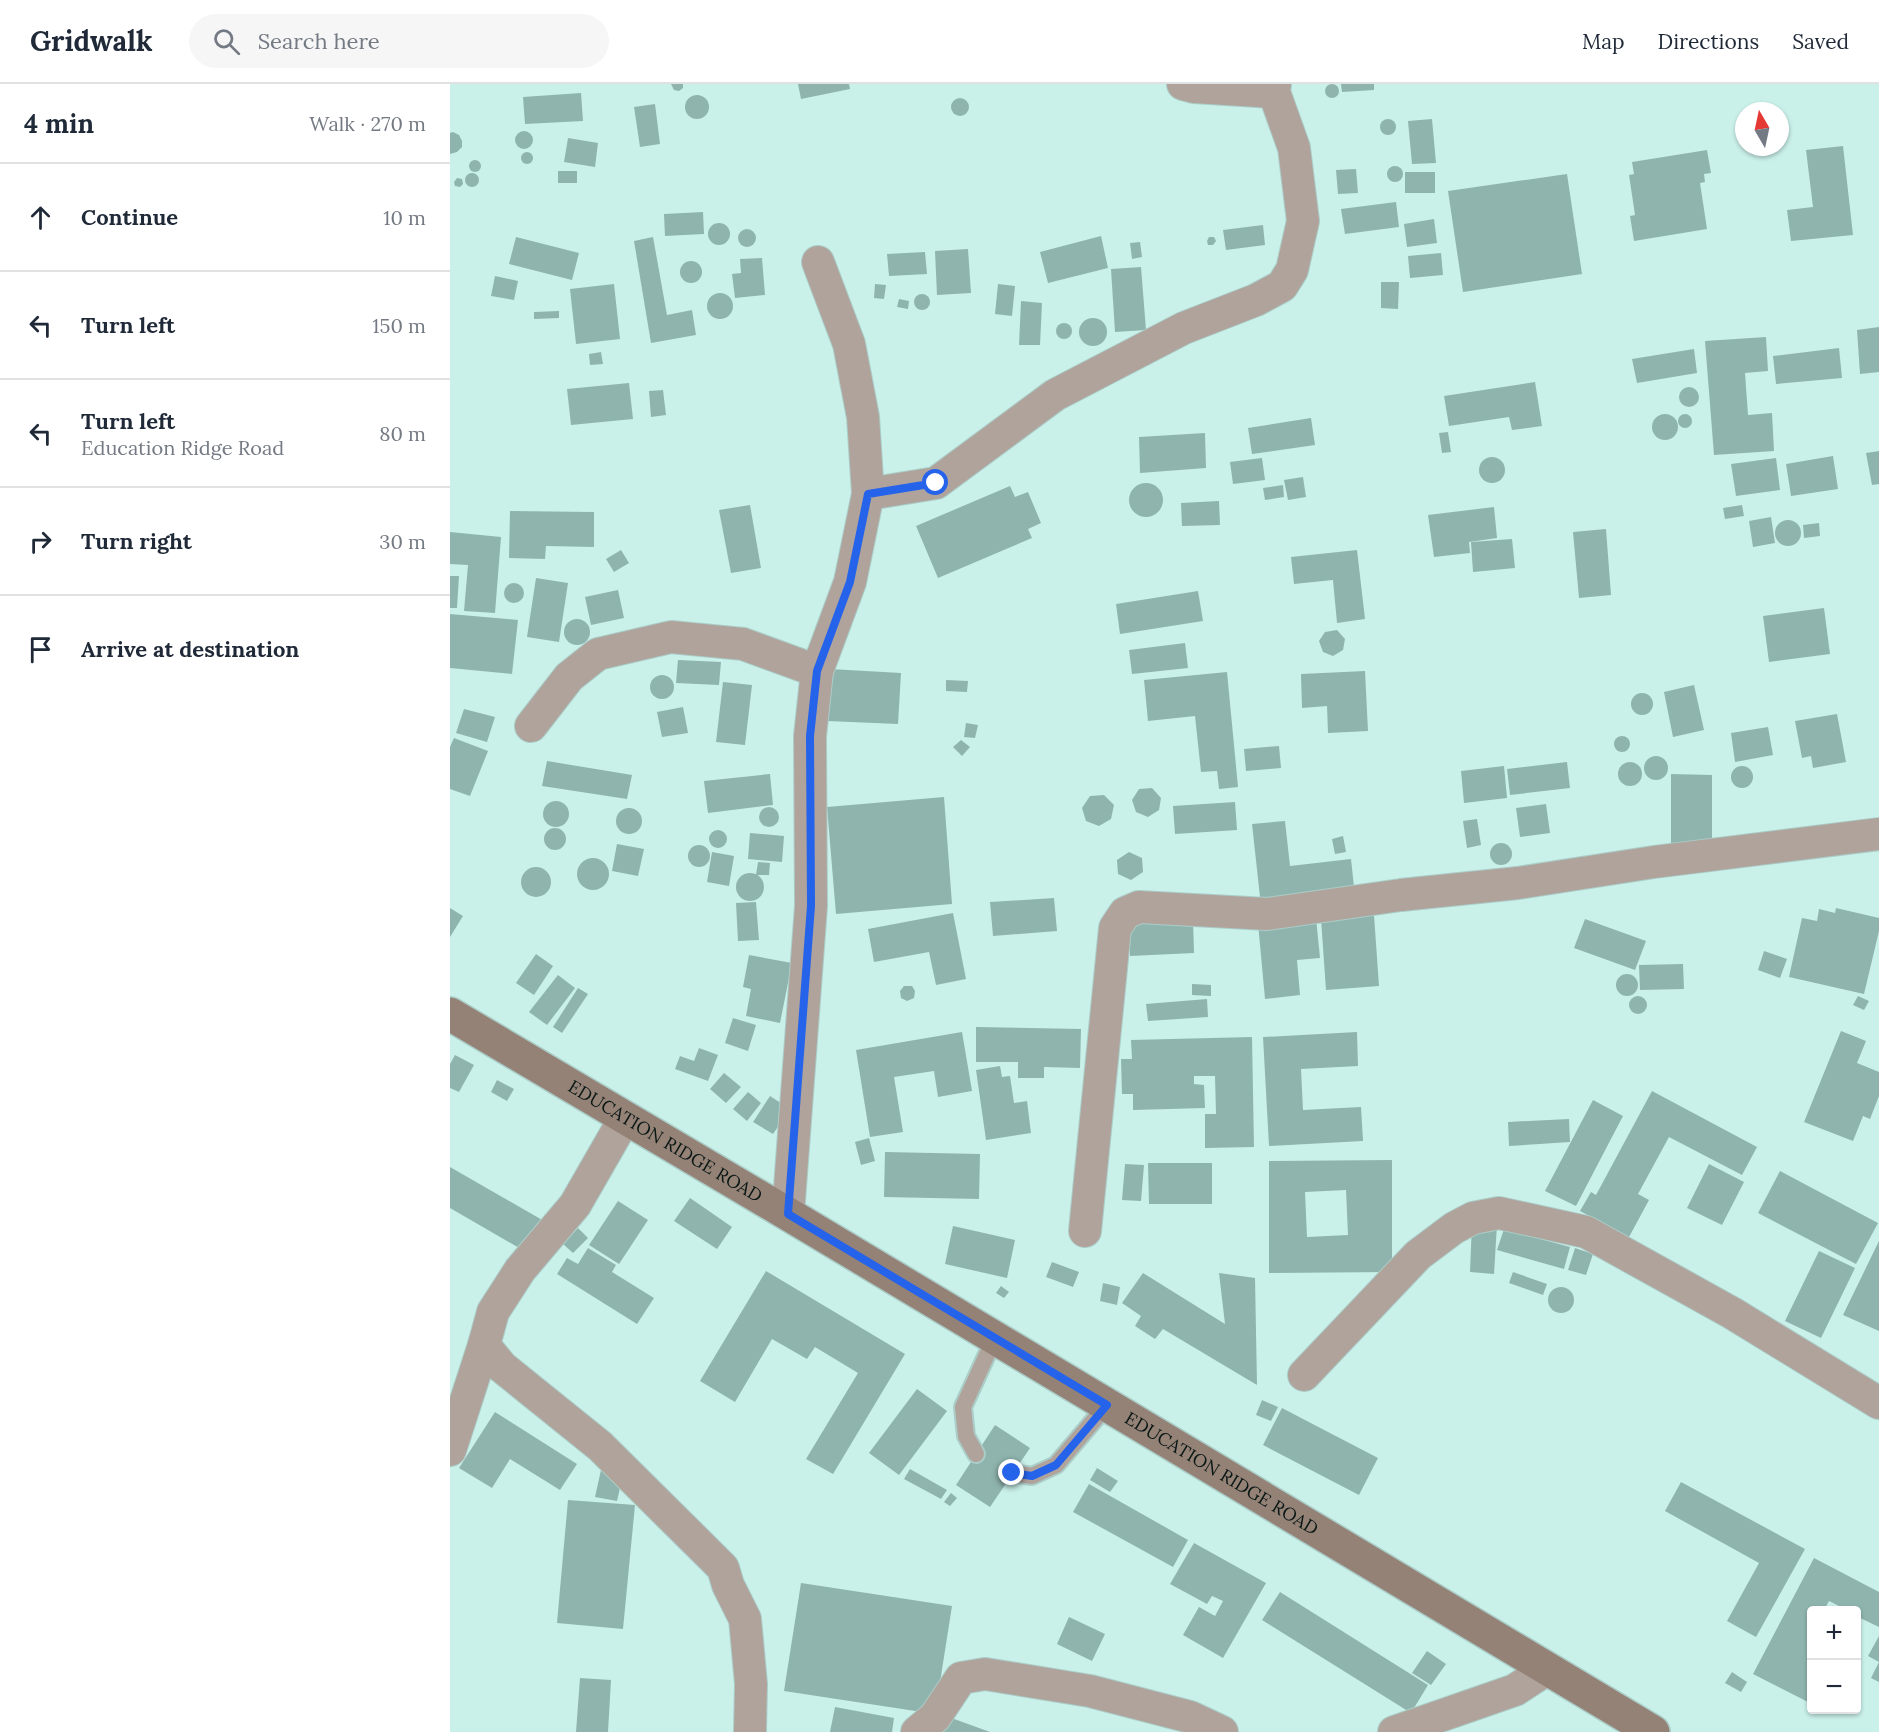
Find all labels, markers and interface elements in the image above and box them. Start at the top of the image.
search box [189,14,609,68]
text: Gridwalk [30,23,153,59]
icon: search [210,25,243,58]
text: Search here [258,27,380,55]
text: Map [1582,28,1625,55]
text: Directions [1658,28,1759,55]
text: Saved [1792,28,1849,55]
north arrow [1735,102,1789,156]
text: 4 min [24,107,94,140]
text: Walk · 270 m [309,111,426,136]
icon: ahead [24,201,57,234]
text: Continue [81,203,178,231]
text: 10 m [383,205,426,230]
icon: left [24,309,57,342]
text: Turn left [81,311,175,339]
text: 150 m [372,313,426,338]
text: Turn left [81,407,175,435]
icon: left [24,417,57,450]
text: 80 m [379,421,426,446]
text: Education Ridge Road [81,435,284,460]
route start [922,469,948,495]
icon: right [24,525,57,558]
text: Turn right [81,527,192,555]
text: 30 m [379,529,426,554]
icon: arrive [24,633,57,666]
text: Arrive at destination [81,635,299,663]
street label: EDUCATION RIDGE ROAD [564,1075,767,1207]
street label: EDUCATION RIDGE ROAD [1121,1406,1323,1540]
route end [998,1459,1024,1485]
map controls [1807,1606,1861,1714]
button: + [1807,1606,1861,1660]
button: − [1807,1660,1861,1714]

